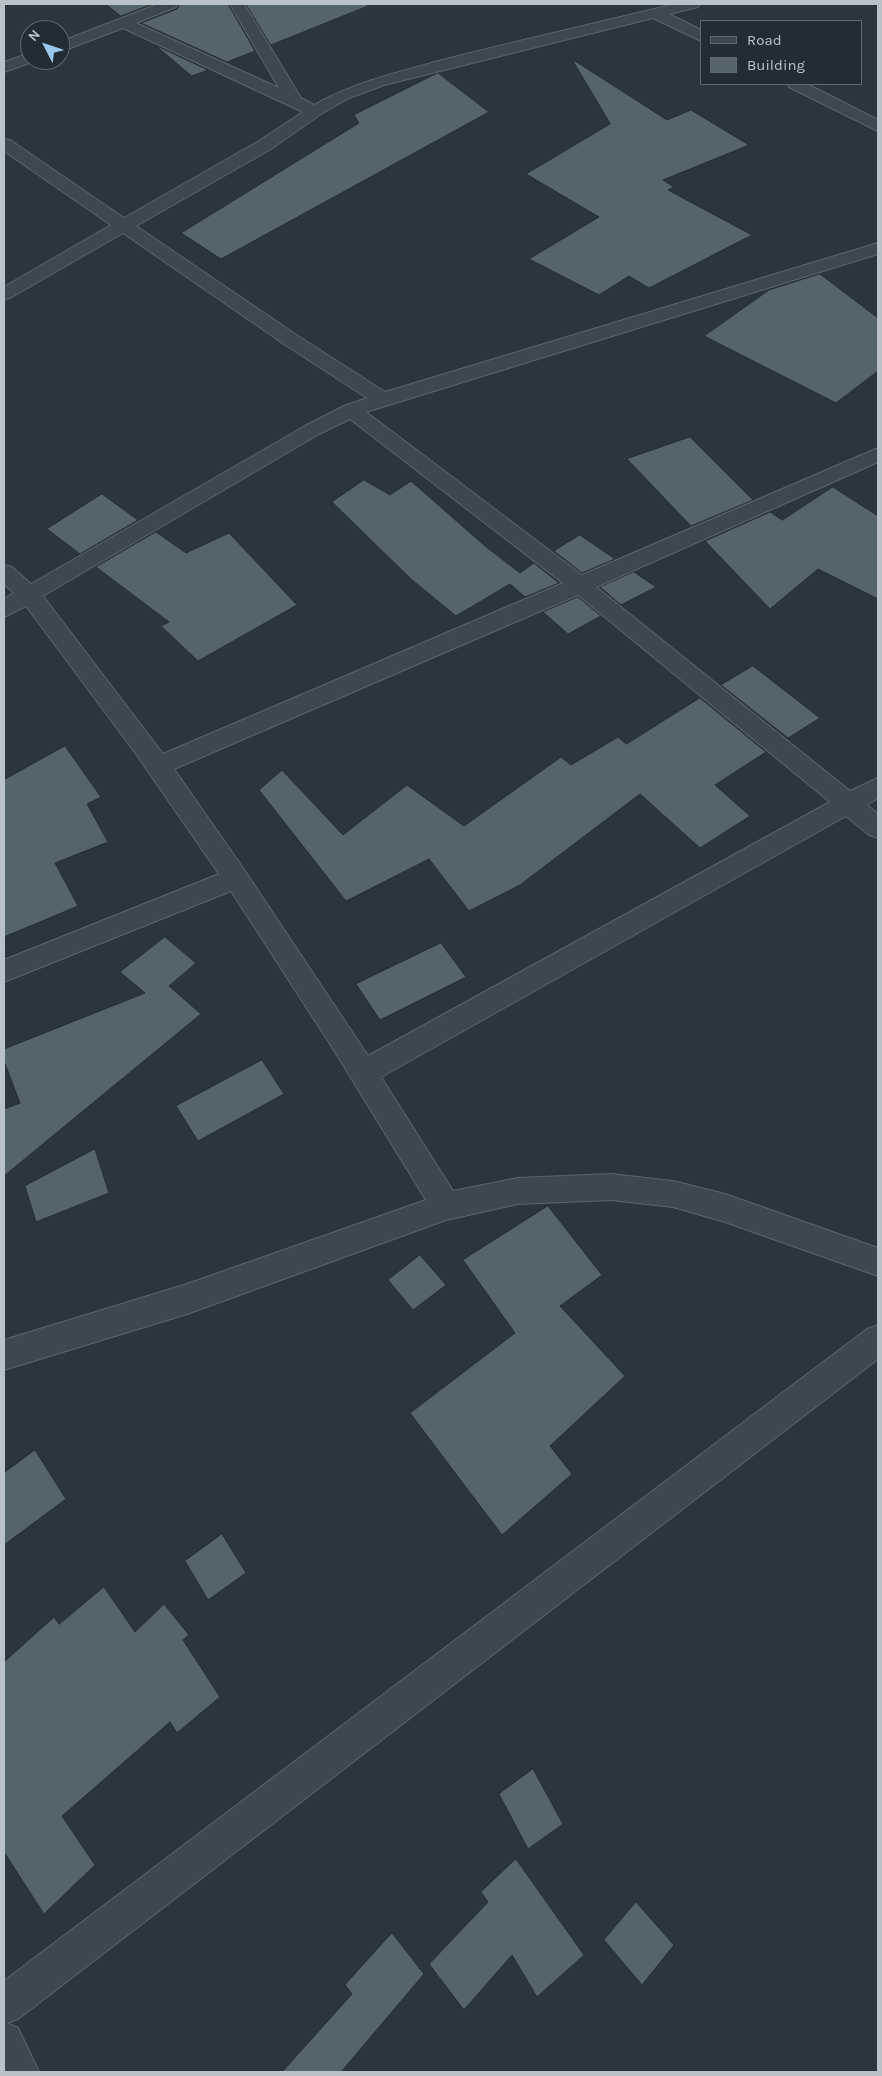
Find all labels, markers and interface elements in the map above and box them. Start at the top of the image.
north arrow [20,20,70,70]
legend [700,20,862,85]
text: N [24,26,44,45]
text: Road [747,31,782,49]
text: Building [747,56,805,74]

